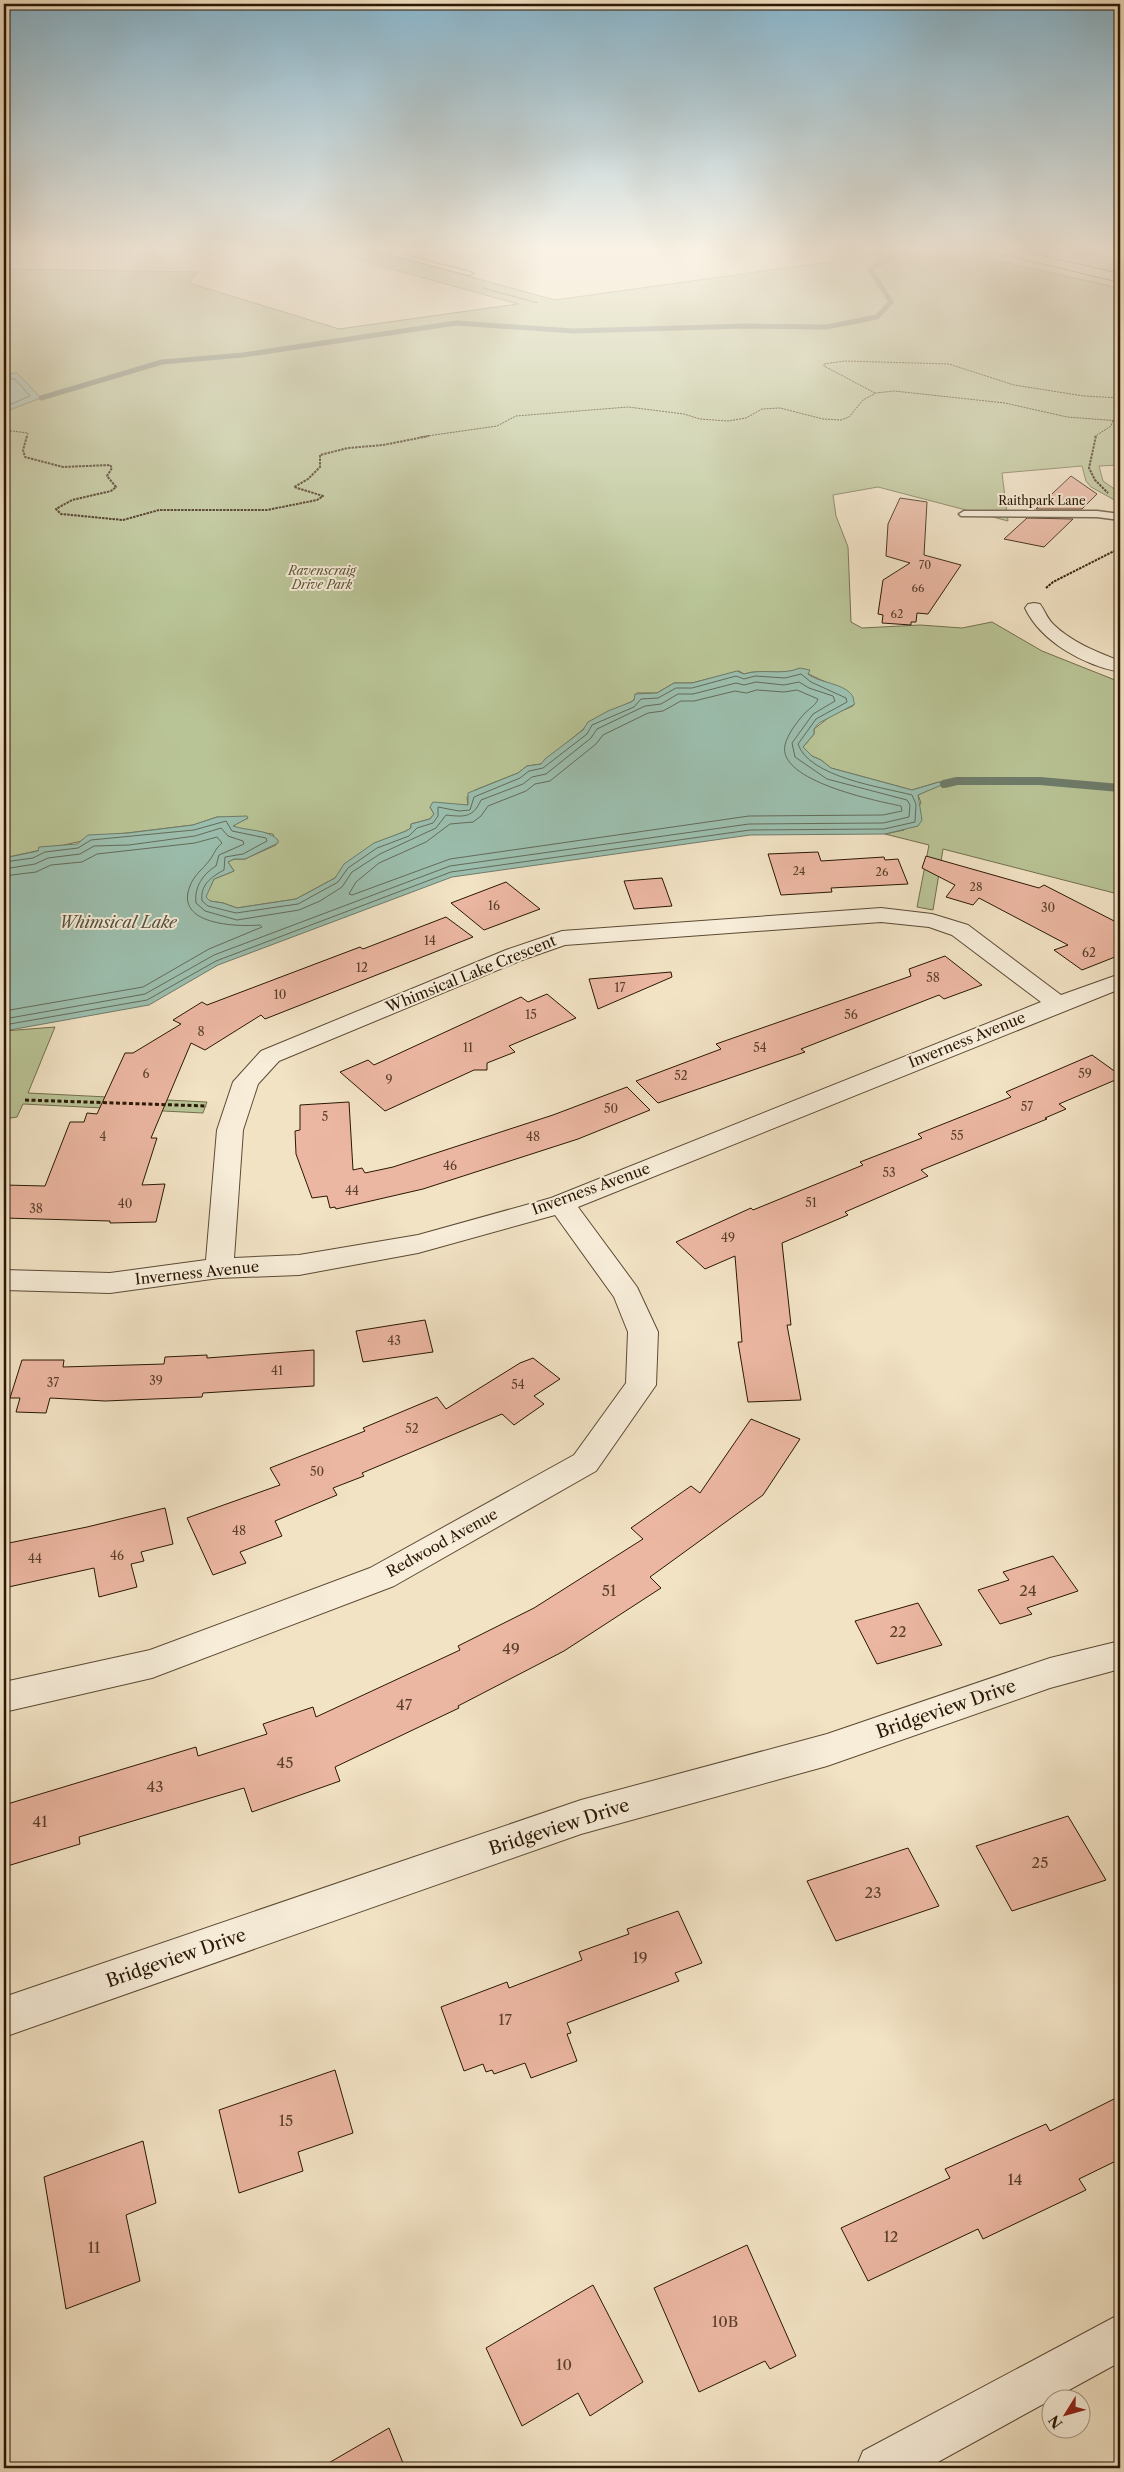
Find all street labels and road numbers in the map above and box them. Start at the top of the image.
street label: Raithpark Lane [998,493,1086,508]
street label: Whimsical Lake Crescent [382,930,559,1017]
street label: Inverness Avenue [905,1007,1028,1072]
street label: Inverness Avenue [529,1158,653,1219]
street label: Inverness Avenue [134,1257,260,1288]
street label: Redwood Avenue [383,1504,501,1581]
street label: Bridgeview Drive [873,1675,1019,1743]
street label: Bridgeview Drive [486,1794,632,1860]
street label: Bridgeview Drive [103,1924,249,1992]

